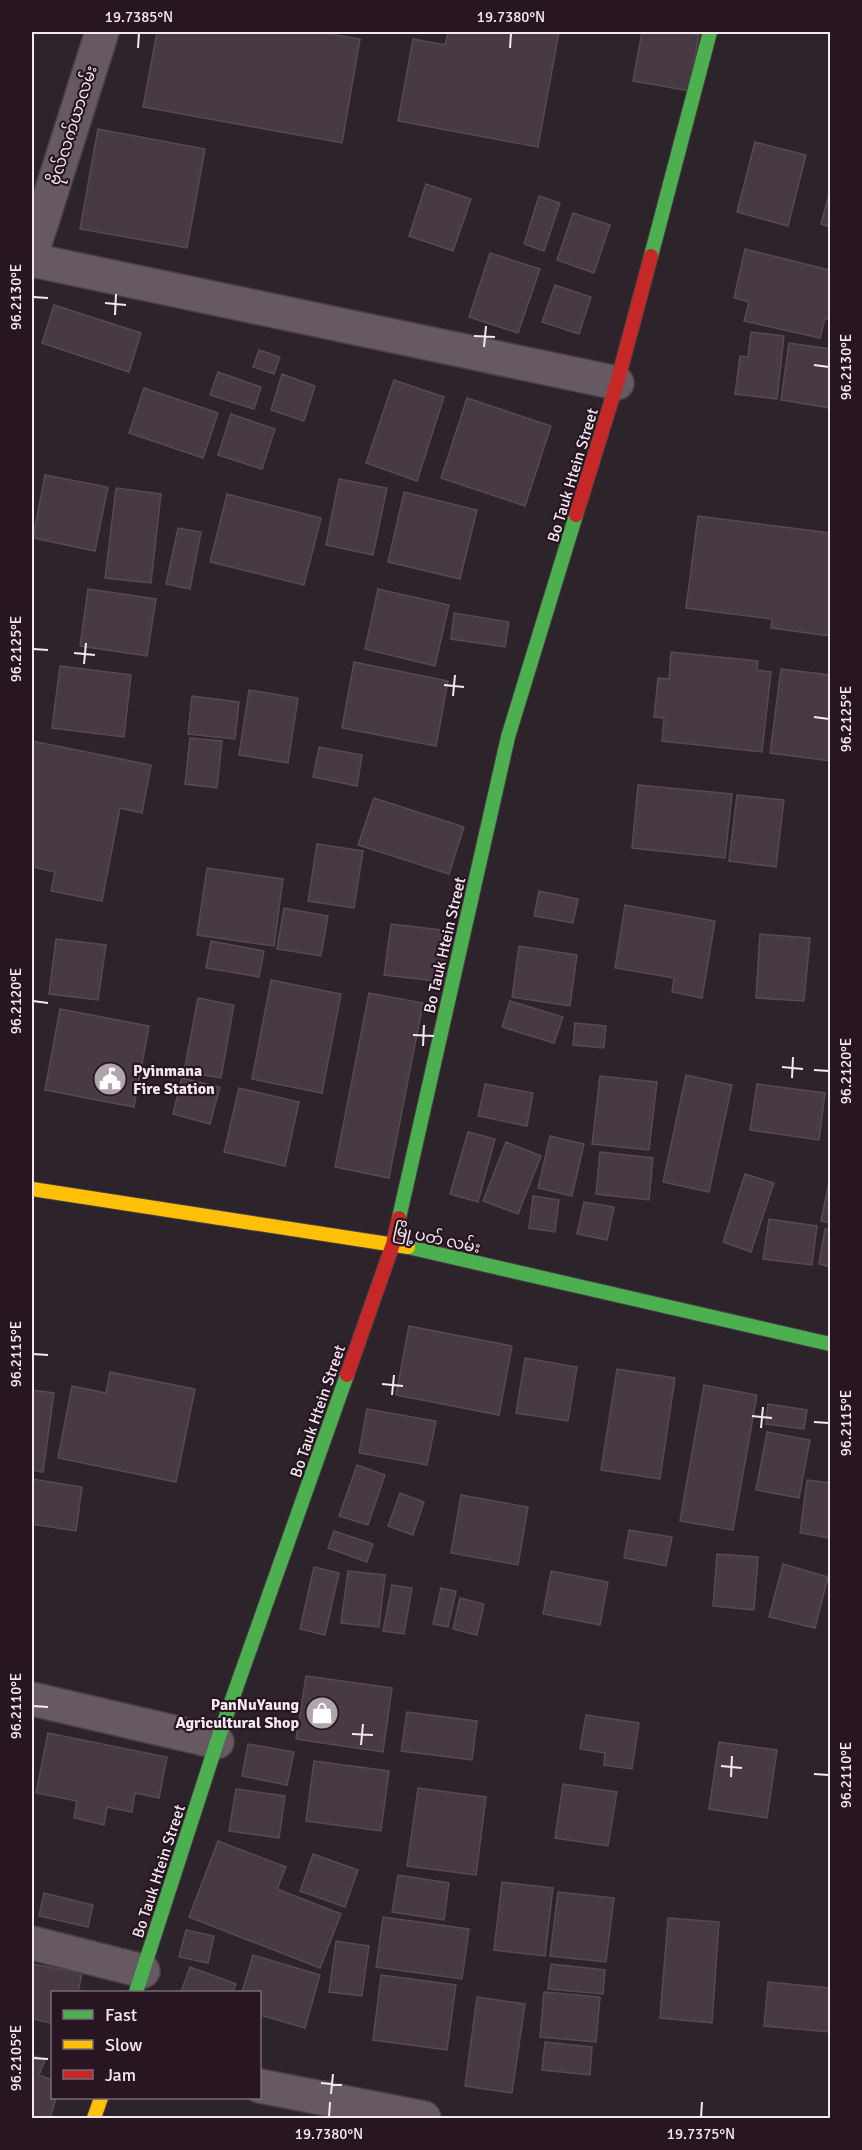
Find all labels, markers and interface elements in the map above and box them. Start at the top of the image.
text: 19.7385°N [105,8,173,26]
text: 19.7380°N [477,8,545,26]
street label: ဗိုလ်လက်ယာလမ်း [42,62,106,189]
text: 96.2130°E [7,264,25,330]
text: 96.2130°E [837,334,855,400]
street label: Bo Tauk Htein Street [543,405,603,545]
text: 96.2125°E [7,616,25,682]
text: 96.2125°E [837,686,855,752]
street label: Bo Tauk Htein Street [420,875,470,1015]
text: 96.2120°E [7,968,25,1034]
text: 96.2120°E [837,1038,855,1104]
public building icon: Pyinmana Fire Station [92,1061,128,1097]
place label: Pyinmana Fire Station [133,1061,215,1099]
street label: မြို့ပတ် လမ်း [391,1218,483,1261]
text: 96.2115°E [7,1321,25,1387]
street label: Bo Tauk Htein Street [286,1342,350,1480]
text: 96.2115°E [837,1390,855,1456]
text: 96.2110°E [7,1673,25,1739]
place label: PanNuYaung Agricultural Shop [175,1695,299,1733]
shop icon: PanNuYaung Agricultural Shop [304,1695,340,1731]
text: 96.2110°E [837,1742,855,1808]
street label: Bo Tauk Htein Street [128,1802,190,1941]
legend [51,1991,261,2099]
text: Fast [105,2004,137,2026]
text: 96.2105°E [7,2025,25,2091]
text: Slow [105,2034,142,2056]
text: Jam [105,2064,136,2086]
text: 19.7380°N [295,2125,363,2143]
text: 19.7375°N [667,2125,735,2143]

